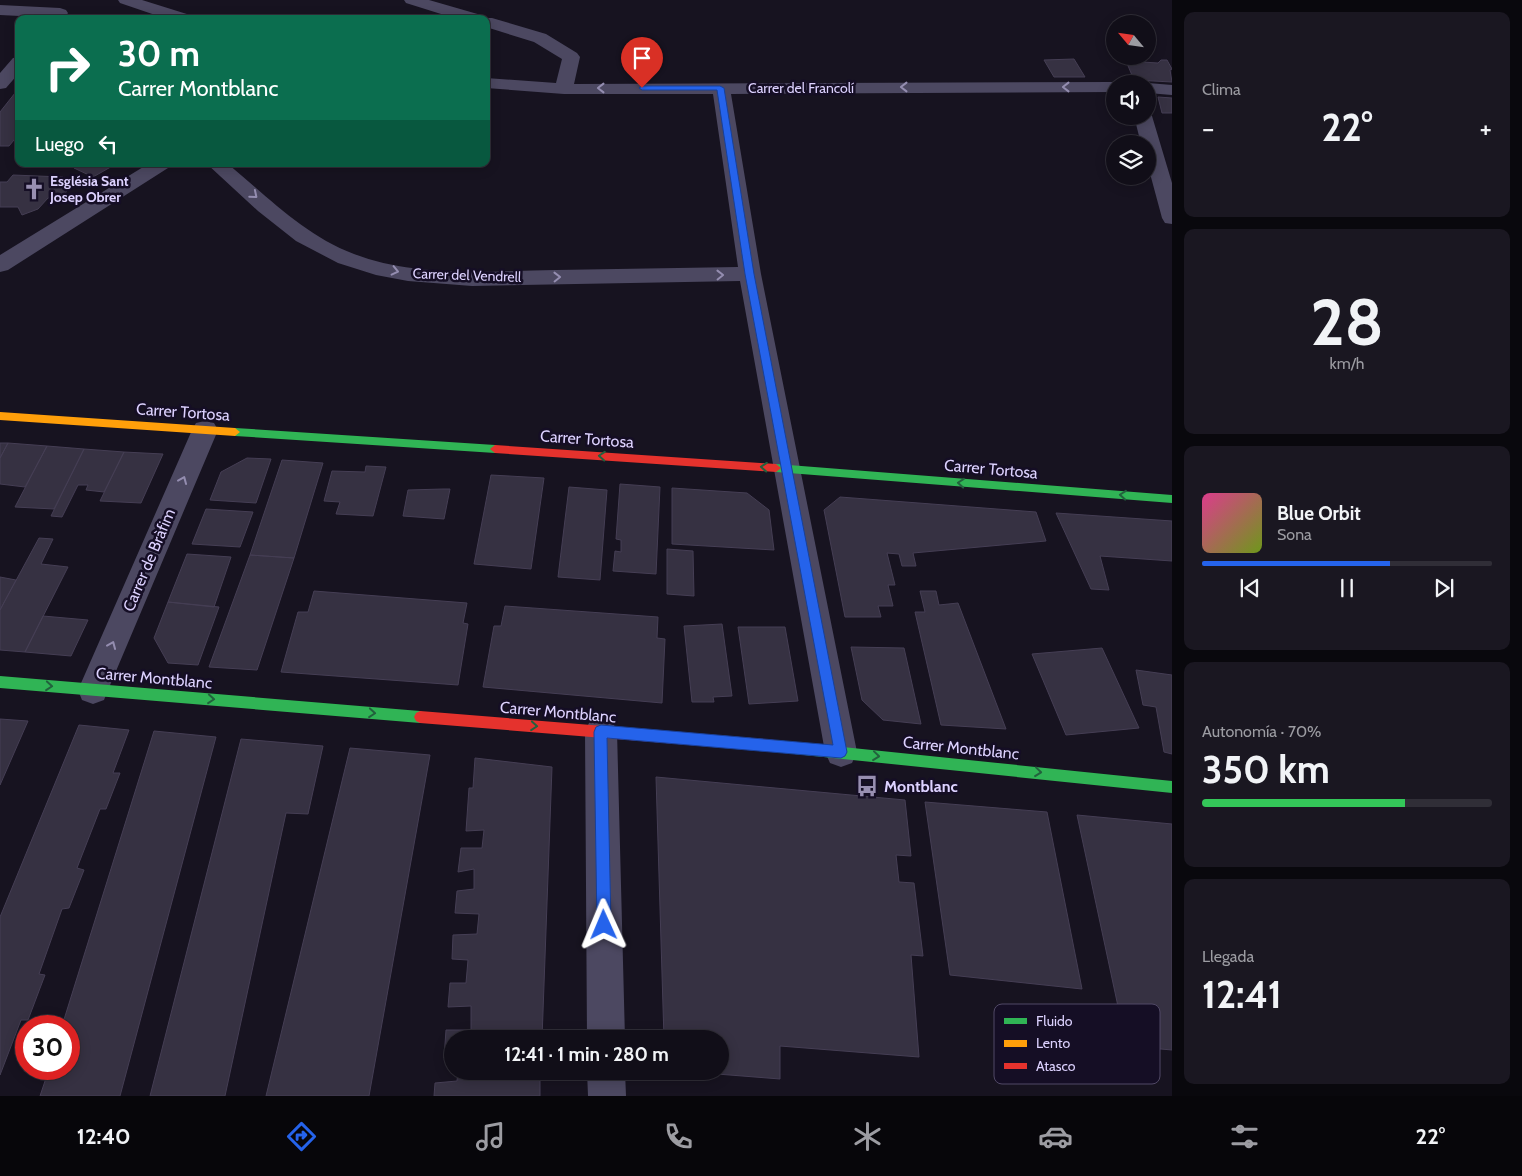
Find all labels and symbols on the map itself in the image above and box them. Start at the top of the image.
north arrow [1106,15,1156,65]
pin [621,37,663,88]
street label: Carrer del Francolí [748,79,854,97]
one-way arrow [900,82,908,92]
one-way arrow [1062,82,1070,92]
one-way arrow [597,83,605,93]
place label: Església Sant Josep Obrer [49,172,129,206]
church icon: Església Sant Josep Obrer [21,176,47,202]
one-way arrow [249,190,258,199]
street label: Carrer del Vendrell [412,264,522,286]
one-way arrow [391,265,400,276]
one-way arrow [716,270,724,280]
one-way arrow [554,272,561,282]
street label: Carrer Tortosa [136,399,231,425]
street label: Carrer Tortosa [540,426,635,452]
one-way arrow [598,451,606,462]
street label: Carrer Tortosa [943,455,1039,483]
one-way arrow [760,462,768,473]
one-way arrow [177,476,188,485]
one-way arrow [957,477,965,488]
one-way arrow [1119,490,1127,501]
street label: Carrer de Bràfim [119,506,179,614]
one-way arrow [106,641,117,650]
street label: Carrer Montblanc [95,663,213,693]
one-way arrow [45,680,53,691]
one-way arrow [207,694,215,705]
street label: Carrer Montblanc [499,697,617,727]
one-way arrow [369,707,377,718]
one-way arrow [531,720,539,731]
street label: Carrer Montblanc [902,732,1020,764]
one-way arrow [872,750,880,761]
one-way arrow [1034,766,1042,777]
bus stop icon: Montblanc [854,773,880,799]
place label: Montblanc [884,777,958,796]
position arrow [577,898,629,950]
legend [994,1004,1160,1084]
text: Fluido [1036,1012,1073,1030]
speed limit sign: 30 [15,1015,80,1080]
text: Lento [1036,1034,1070,1052]
text: Atasco [1036,1057,1076,1075]

